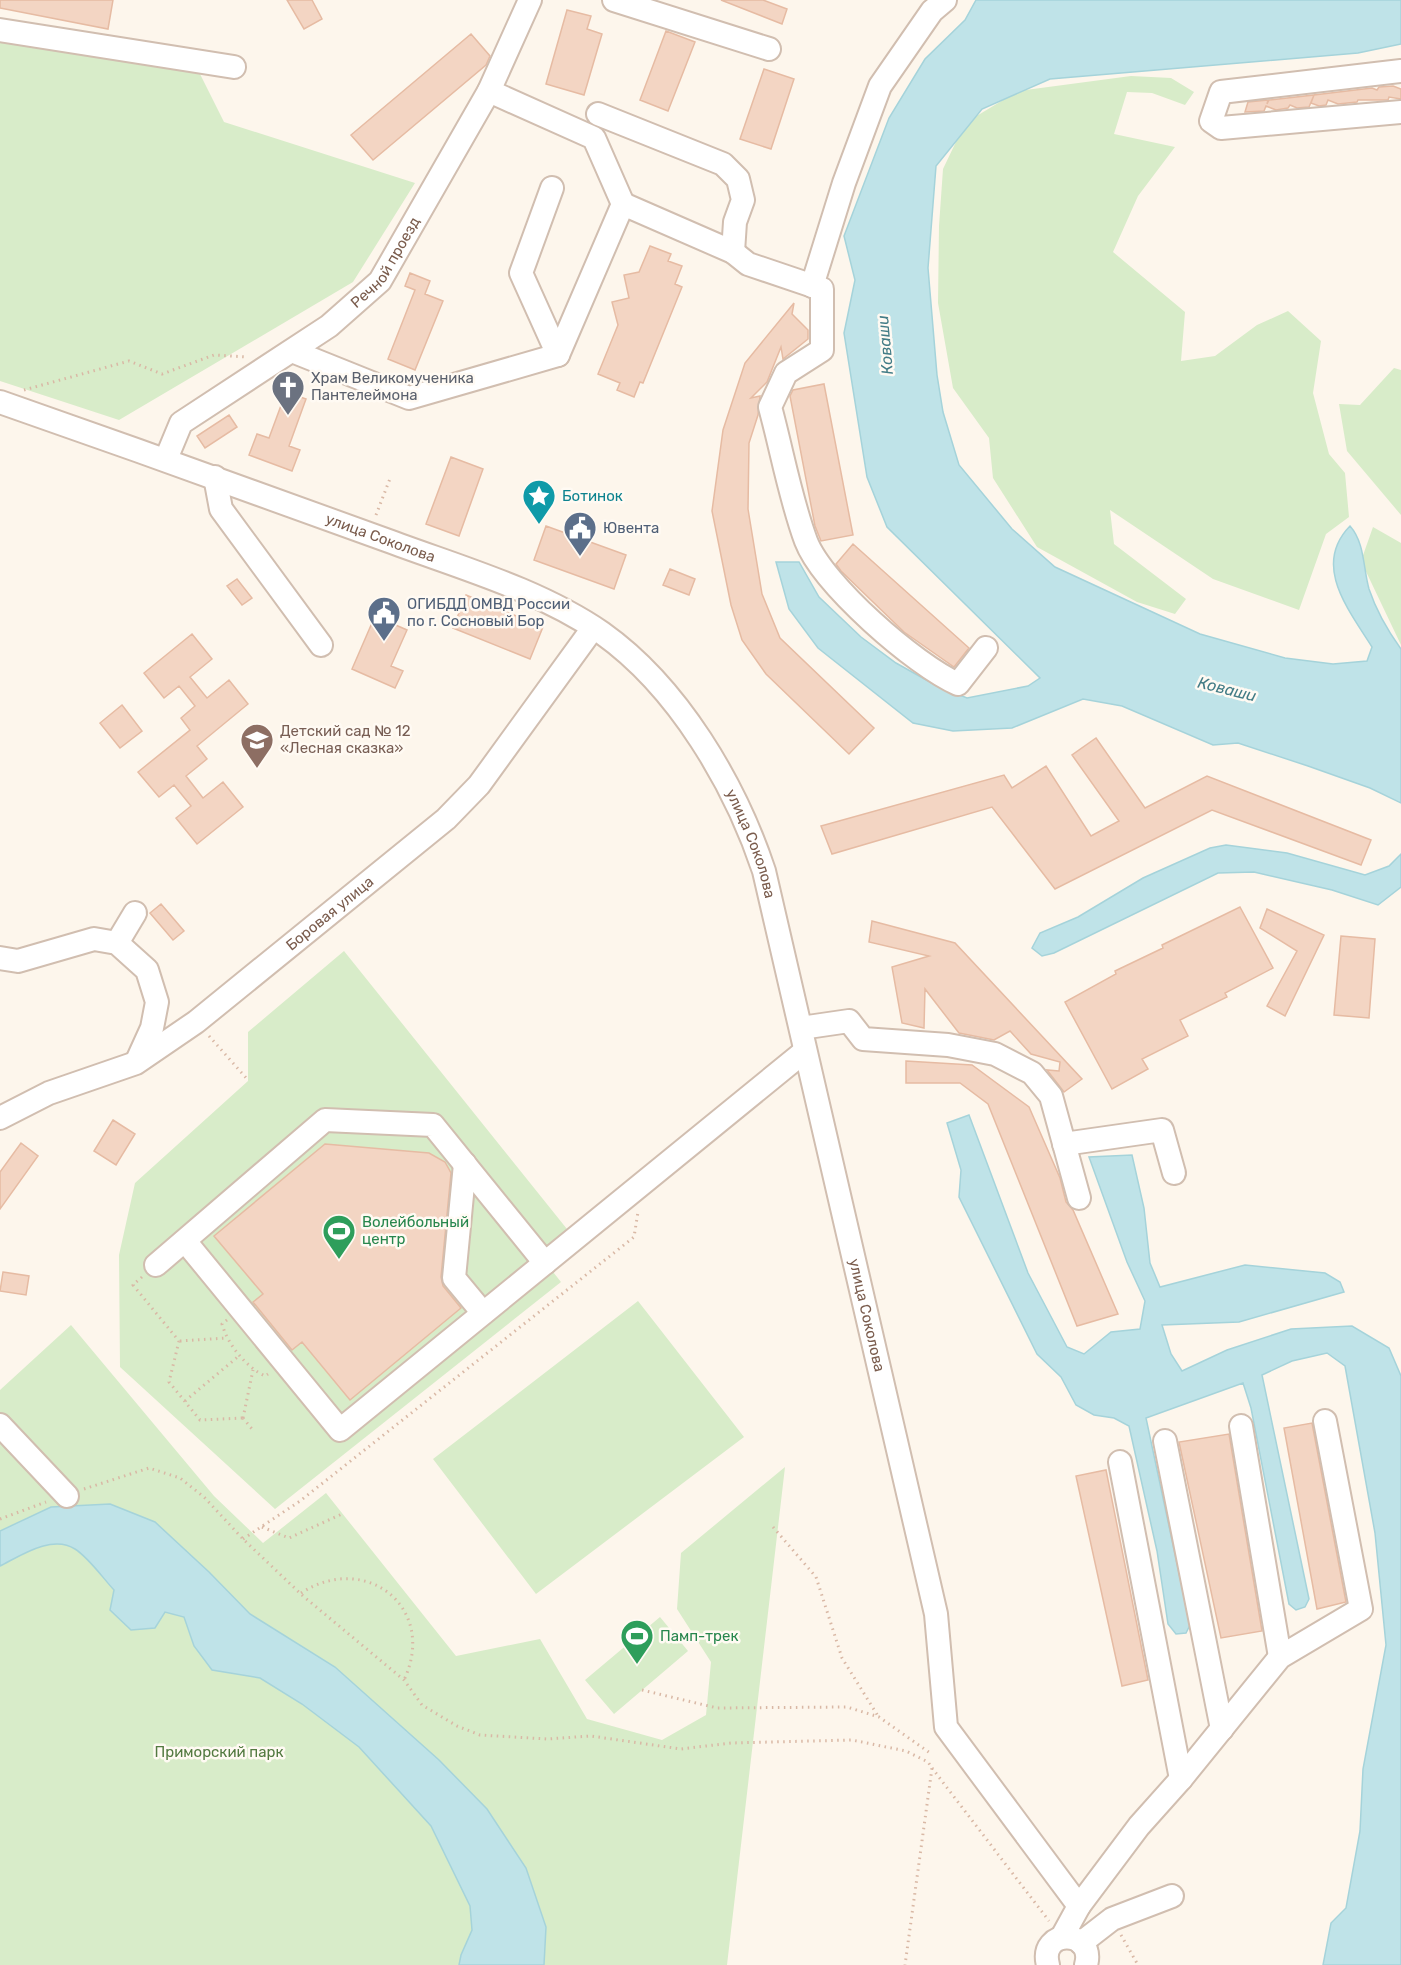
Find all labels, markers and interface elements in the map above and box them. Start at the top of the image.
street label: Речной проезд [347,214,424,312]
water label: Коваши [873,314,897,375]
church icon: Храм Великомученика Пантелеймона [270,369,306,416]
place label: Храм Великомученика Пантелеймона [311,369,474,404]
place icon: Ботинок [521,478,557,525]
place label: Ботинок [562,487,623,505]
street label: улица Соколова [323,510,438,566]
public building icon: Ювента [562,510,598,557]
place label: Ювента [603,519,659,537]
public building icon: ОГИБДД ОМВД России по г. Сосновый Бор [366,595,402,642]
place label: ОГИБДД ОМВД России по г. Сосновый Бор [407,595,570,630]
water label: Коваши [1196,673,1259,706]
school or university icon: Детский сад № 12 «Лесная сказка» [239,722,275,769]
place label: Детский сад № 12 «Лесная сказка» [280,722,411,757]
street label: улица Соколова [722,786,779,900]
street label: Боровая улица [282,873,377,954]
sports icon: Волейбольный центр [321,1213,357,1260]
place label: Волейбольный центр [362,1213,469,1248]
street label: улица Соколова [845,1257,889,1374]
sports icon: Памп-трек [619,1618,655,1665]
place label: Памп-трек [660,1627,738,1645]
park label: Приморский парк [155,1743,283,1761]

